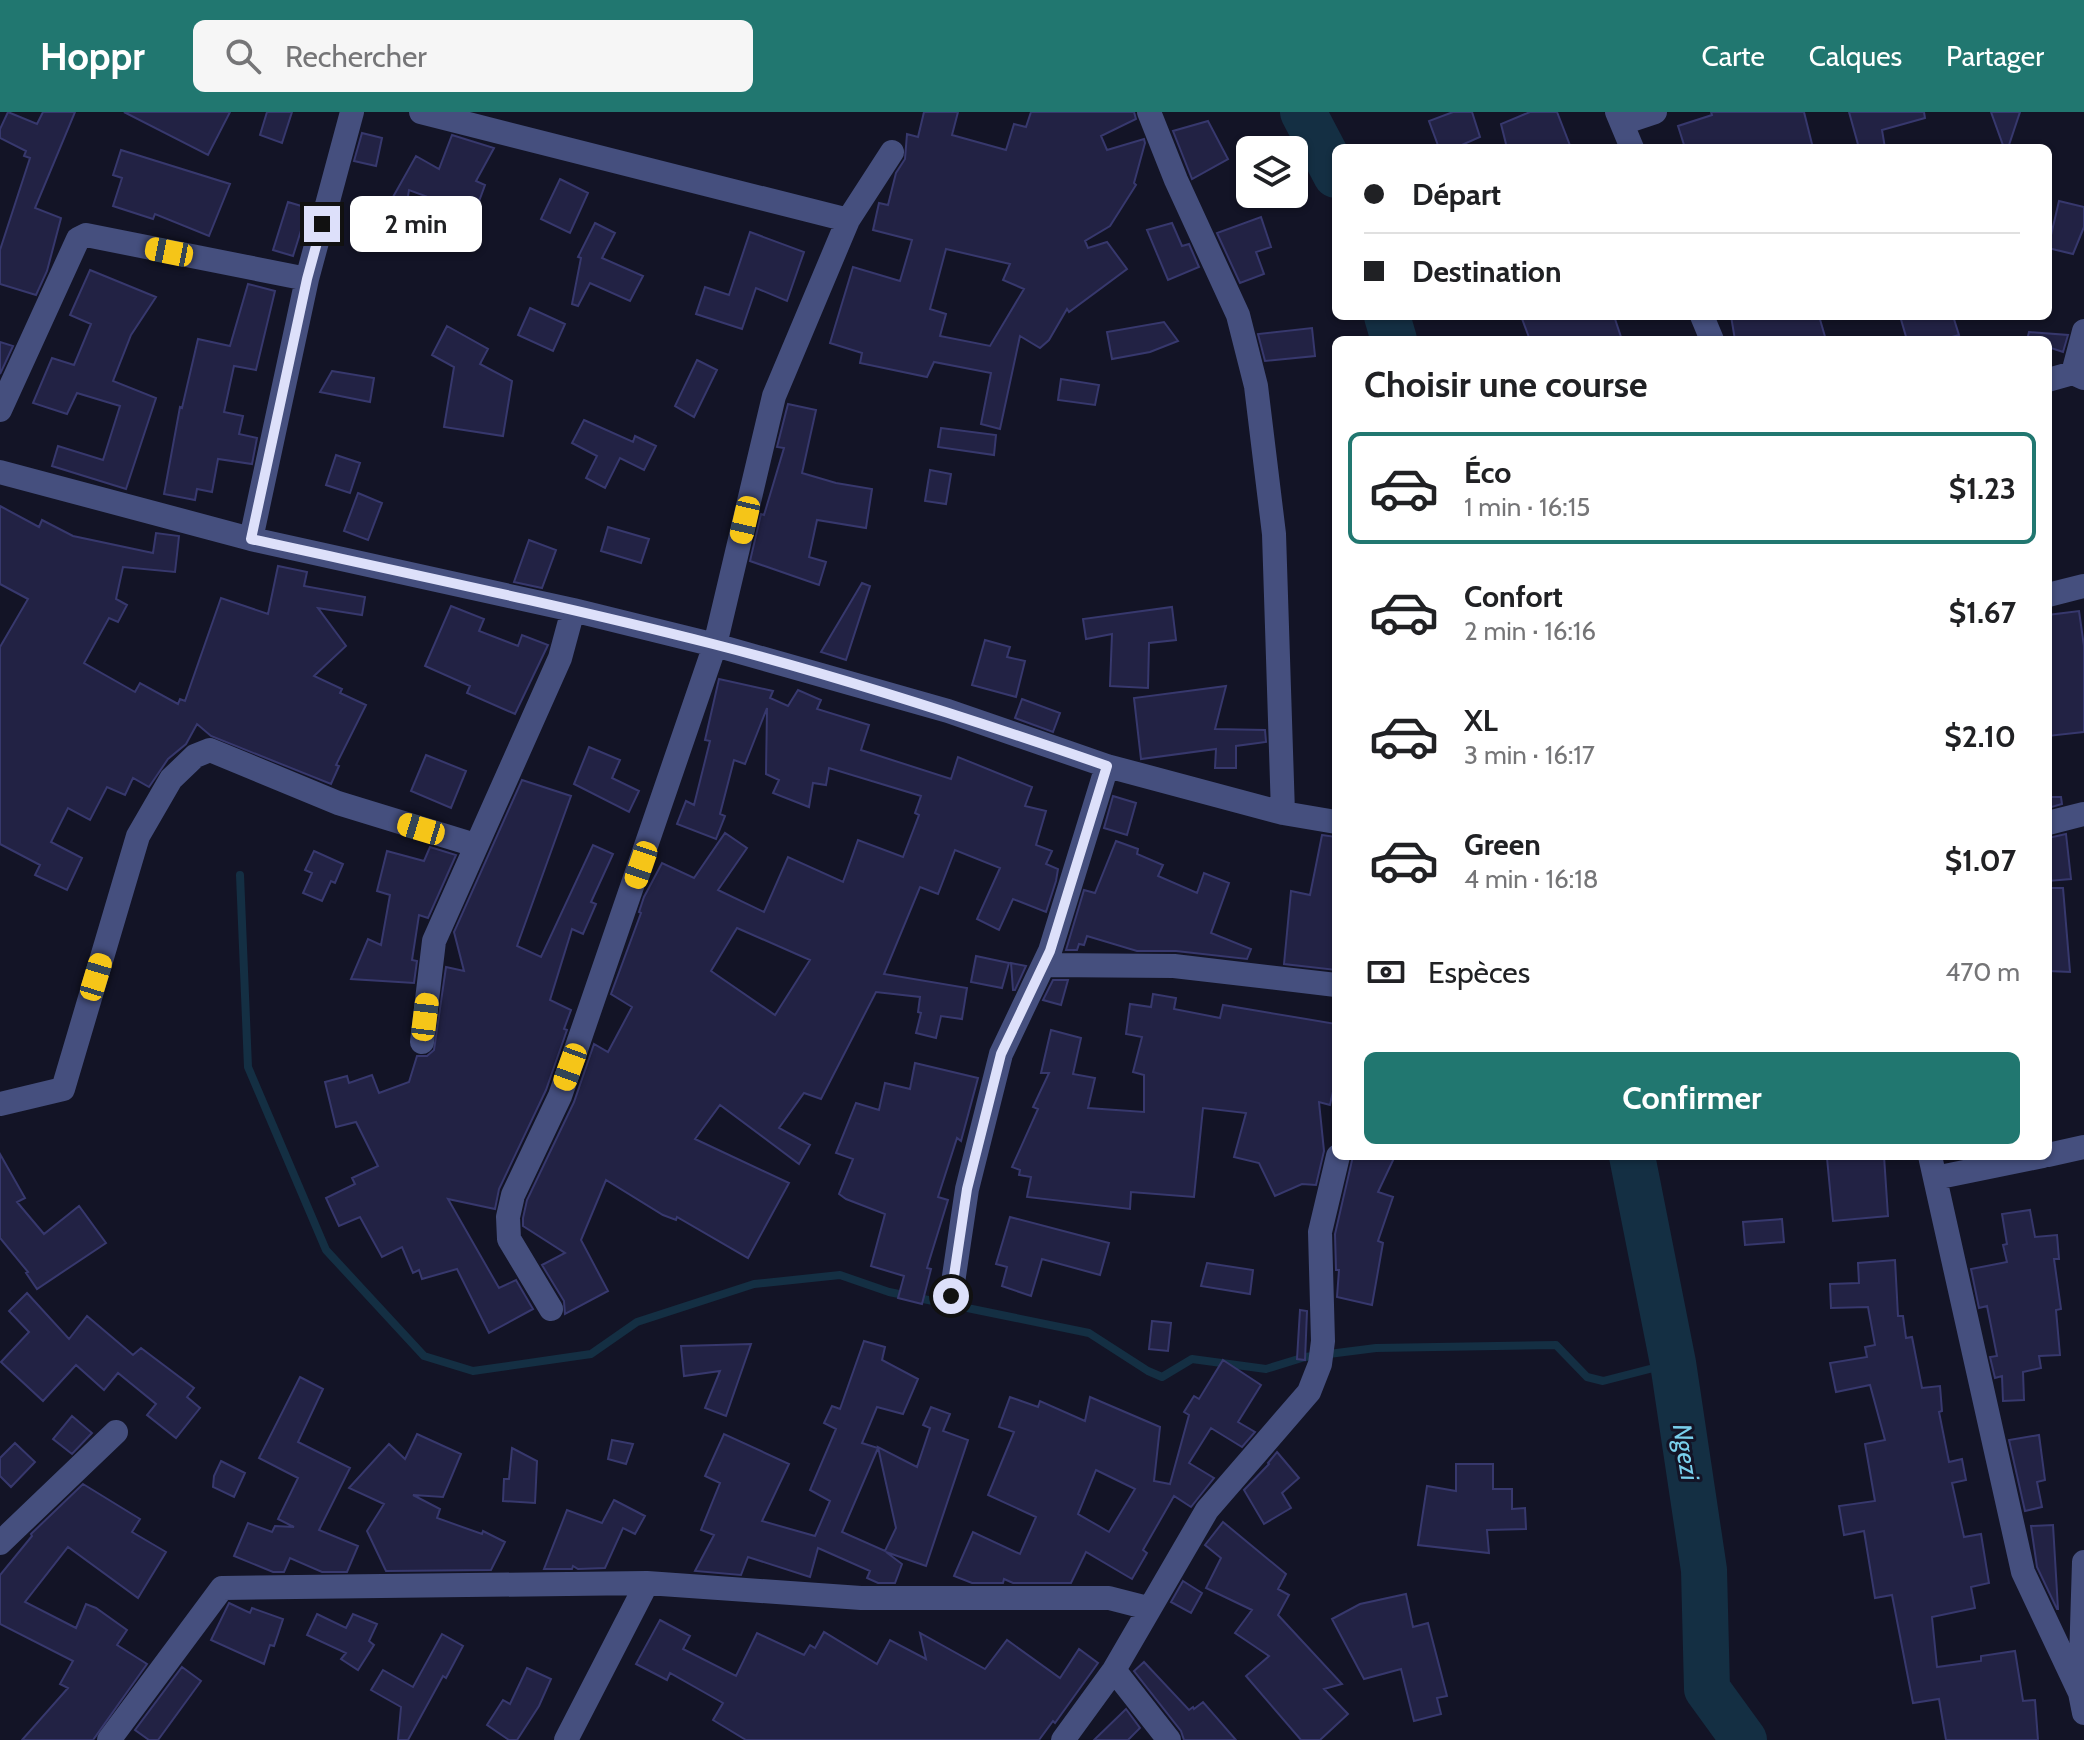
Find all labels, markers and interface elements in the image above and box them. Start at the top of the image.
search box [193,20,753,92]
text: Hoppr [40,33,145,80]
icon: search [221,34,265,78]
text: Rechercher [285,38,427,75]
text: Carte [1702,39,1765,73]
text: Calques [1809,39,1902,73]
text: Partager [1946,39,2044,73]
map controls [1236,136,1308,208]
button: layers [1236,136,1308,208]
text: Départ [1412,176,1501,213]
callout: 2 min [350,196,482,252]
route end [304,206,340,242]
text: 2 min [385,208,447,240]
car [143,236,195,268]
text: Destination [1412,253,1562,290]
text: Choisir une course [1364,362,1647,406]
icon: car [1368,452,1440,524]
text: Éco [1464,454,1511,491]
text: $1.23 [1949,470,2016,507]
text: 1 min · 16:15 [1464,491,1590,523]
car [728,494,762,546]
icon: car [1368,576,1440,648]
text: Confort [1464,578,1563,615]
text: $1.67 [1949,594,2016,631]
text: 2 min · 16:16 [1464,615,1596,647]
icon: car [1368,700,1440,772]
text: XL [1464,702,1498,739]
text: $2.10 [1944,718,2016,755]
text: 3 min · 16:17 [1464,739,1595,771]
car [395,811,447,847]
icon: car [1368,824,1440,896]
text: Green [1464,826,1541,863]
car [622,838,660,892]
text: $1.07 [1945,842,2016,879]
text: 4 min · 16:18 [1464,863,1599,895]
icon: cash [1364,950,1408,994]
car [78,951,114,1003]
text: Espèces [1428,954,1530,991]
text: 470 m [1945,956,2020,988]
car [410,992,440,1042]
car [551,1040,589,1094]
button: Confirmer [1364,1052,2020,1144]
route start [933,1278,969,1314]
water label: Ngezi [1666,1421,1706,1483]

